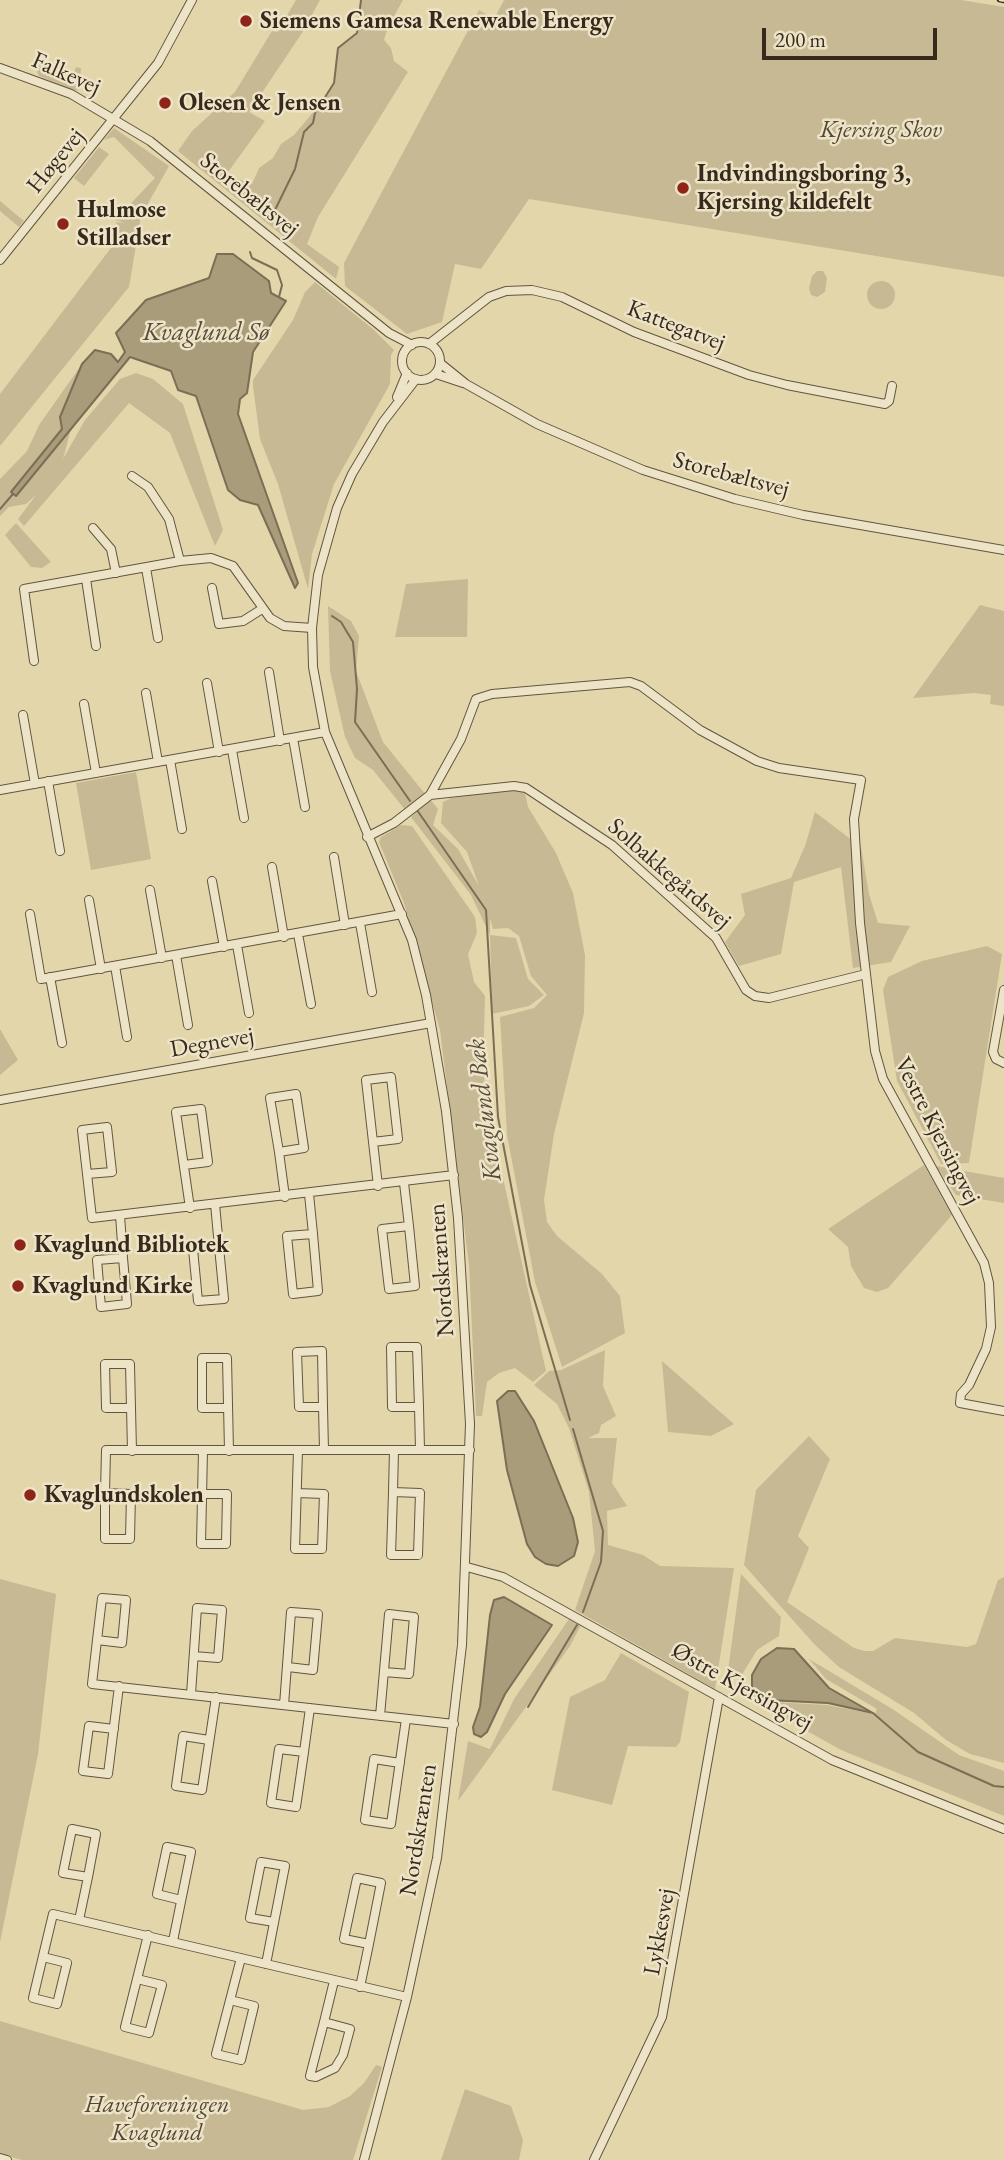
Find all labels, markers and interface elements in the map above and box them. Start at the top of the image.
place label: Siemens Gamesa Renewable Energy [260,7,613,35]
marker: Siemens Gamesa Renewable Energy [238,13,254,29]
scale bar [766,14,941,58]
text: 200 m [775,26,826,53]
street label: Falkevej [27,46,105,102]
place label: Olesen & Jensen [179,89,341,117]
marker: Olesen & Jensen [157,95,173,111]
park label: Kjersing Skov [820,116,942,144]
street label: Høgevej [21,123,91,199]
street label: Storebæltsvej [194,146,304,244]
place label: Indvindingsboring 3, Kjersing kildefelt [697,160,911,216]
marker: Indvindingsboring 3, Kjersing kildefelt [675,180,691,196]
place label: Hulmose Stilladser [77,196,171,252]
marker: Hulmose Stilladser [55,216,71,232]
street label: Kattegatvej [623,294,729,358]
water label: Kvaglund Sø [143,317,269,349]
street label: Storebæltsvej [670,446,792,504]
street label: Solbakkegårdsvej [601,812,737,936]
street label: Degnevej [168,1021,256,1065]
water label: Kvaglund Bæk [461,1037,509,1183]
street label: Vestre Kjersingvej [888,1053,986,1209]
street label: Nordskrænten [423,1202,461,1338]
place label: Kvaglund Bibliotek [34,1231,229,1259]
marker: Kvaglund Bibliotek [12,1237,28,1253]
place label: Kvaglund Kirke [32,1272,192,1300]
marker: Kvaglund Kirke [10,1278,26,1294]
place label: Kvaglundskolen [44,1481,204,1509]
marker: Kvaglundskolen [22,1487,38,1503]
street label: Østre Kjersingvej [667,1636,817,1738]
street label: Nordskrænten [394,1762,444,1898]
street label: Lykkesvej [638,1886,682,1978]
park label: Haveforeningen Kvaglund [85,2091,229,2147]

